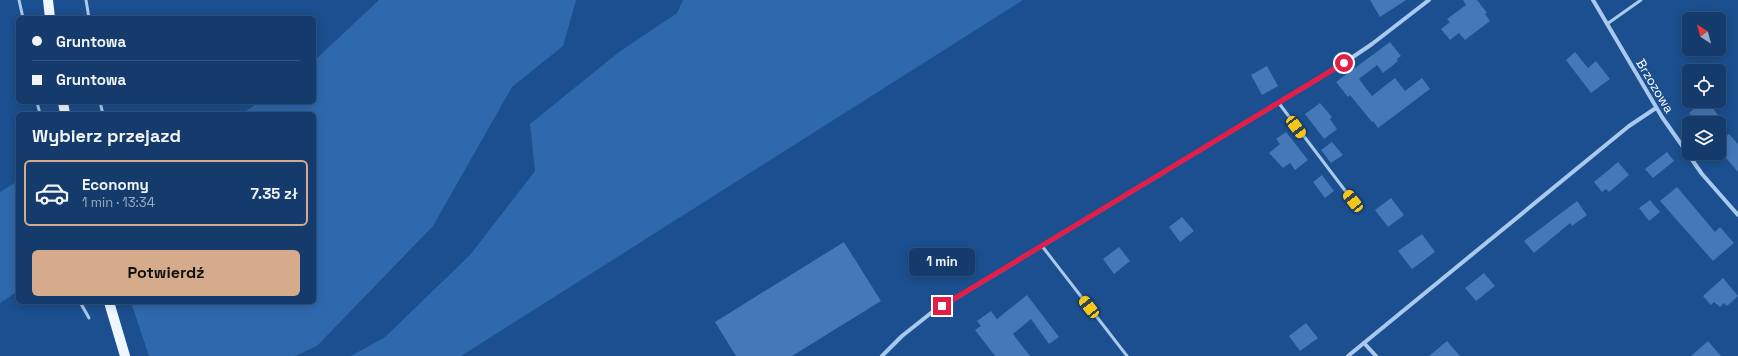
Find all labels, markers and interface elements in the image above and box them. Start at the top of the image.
north arrow [1682,12,1726,56]
map controls [1682,12,1726,160]
text: Gruntowa [56,32,126,51]
route start [1335,54,1353,72]
street label: Brzozowa [1632,56,1678,117]
button: locate [1682,64,1726,108]
text: Gruntowa [56,70,126,89]
car [1284,114,1308,140]
button: layers [1682,116,1726,160]
text: Wybierz przejazd [32,124,181,147]
icon: car [34,175,70,211]
text: Economy [82,175,149,194]
text: 7.35 zł [250,184,298,203]
car [1341,188,1365,214]
text: 1 min · 13:34 [82,194,155,211]
callout: 1 min [909,248,975,276]
button: Potwierdź [32,250,300,296]
text: 1 min [926,253,958,270]
car [1077,294,1101,320]
route end [933,297,951,315]

